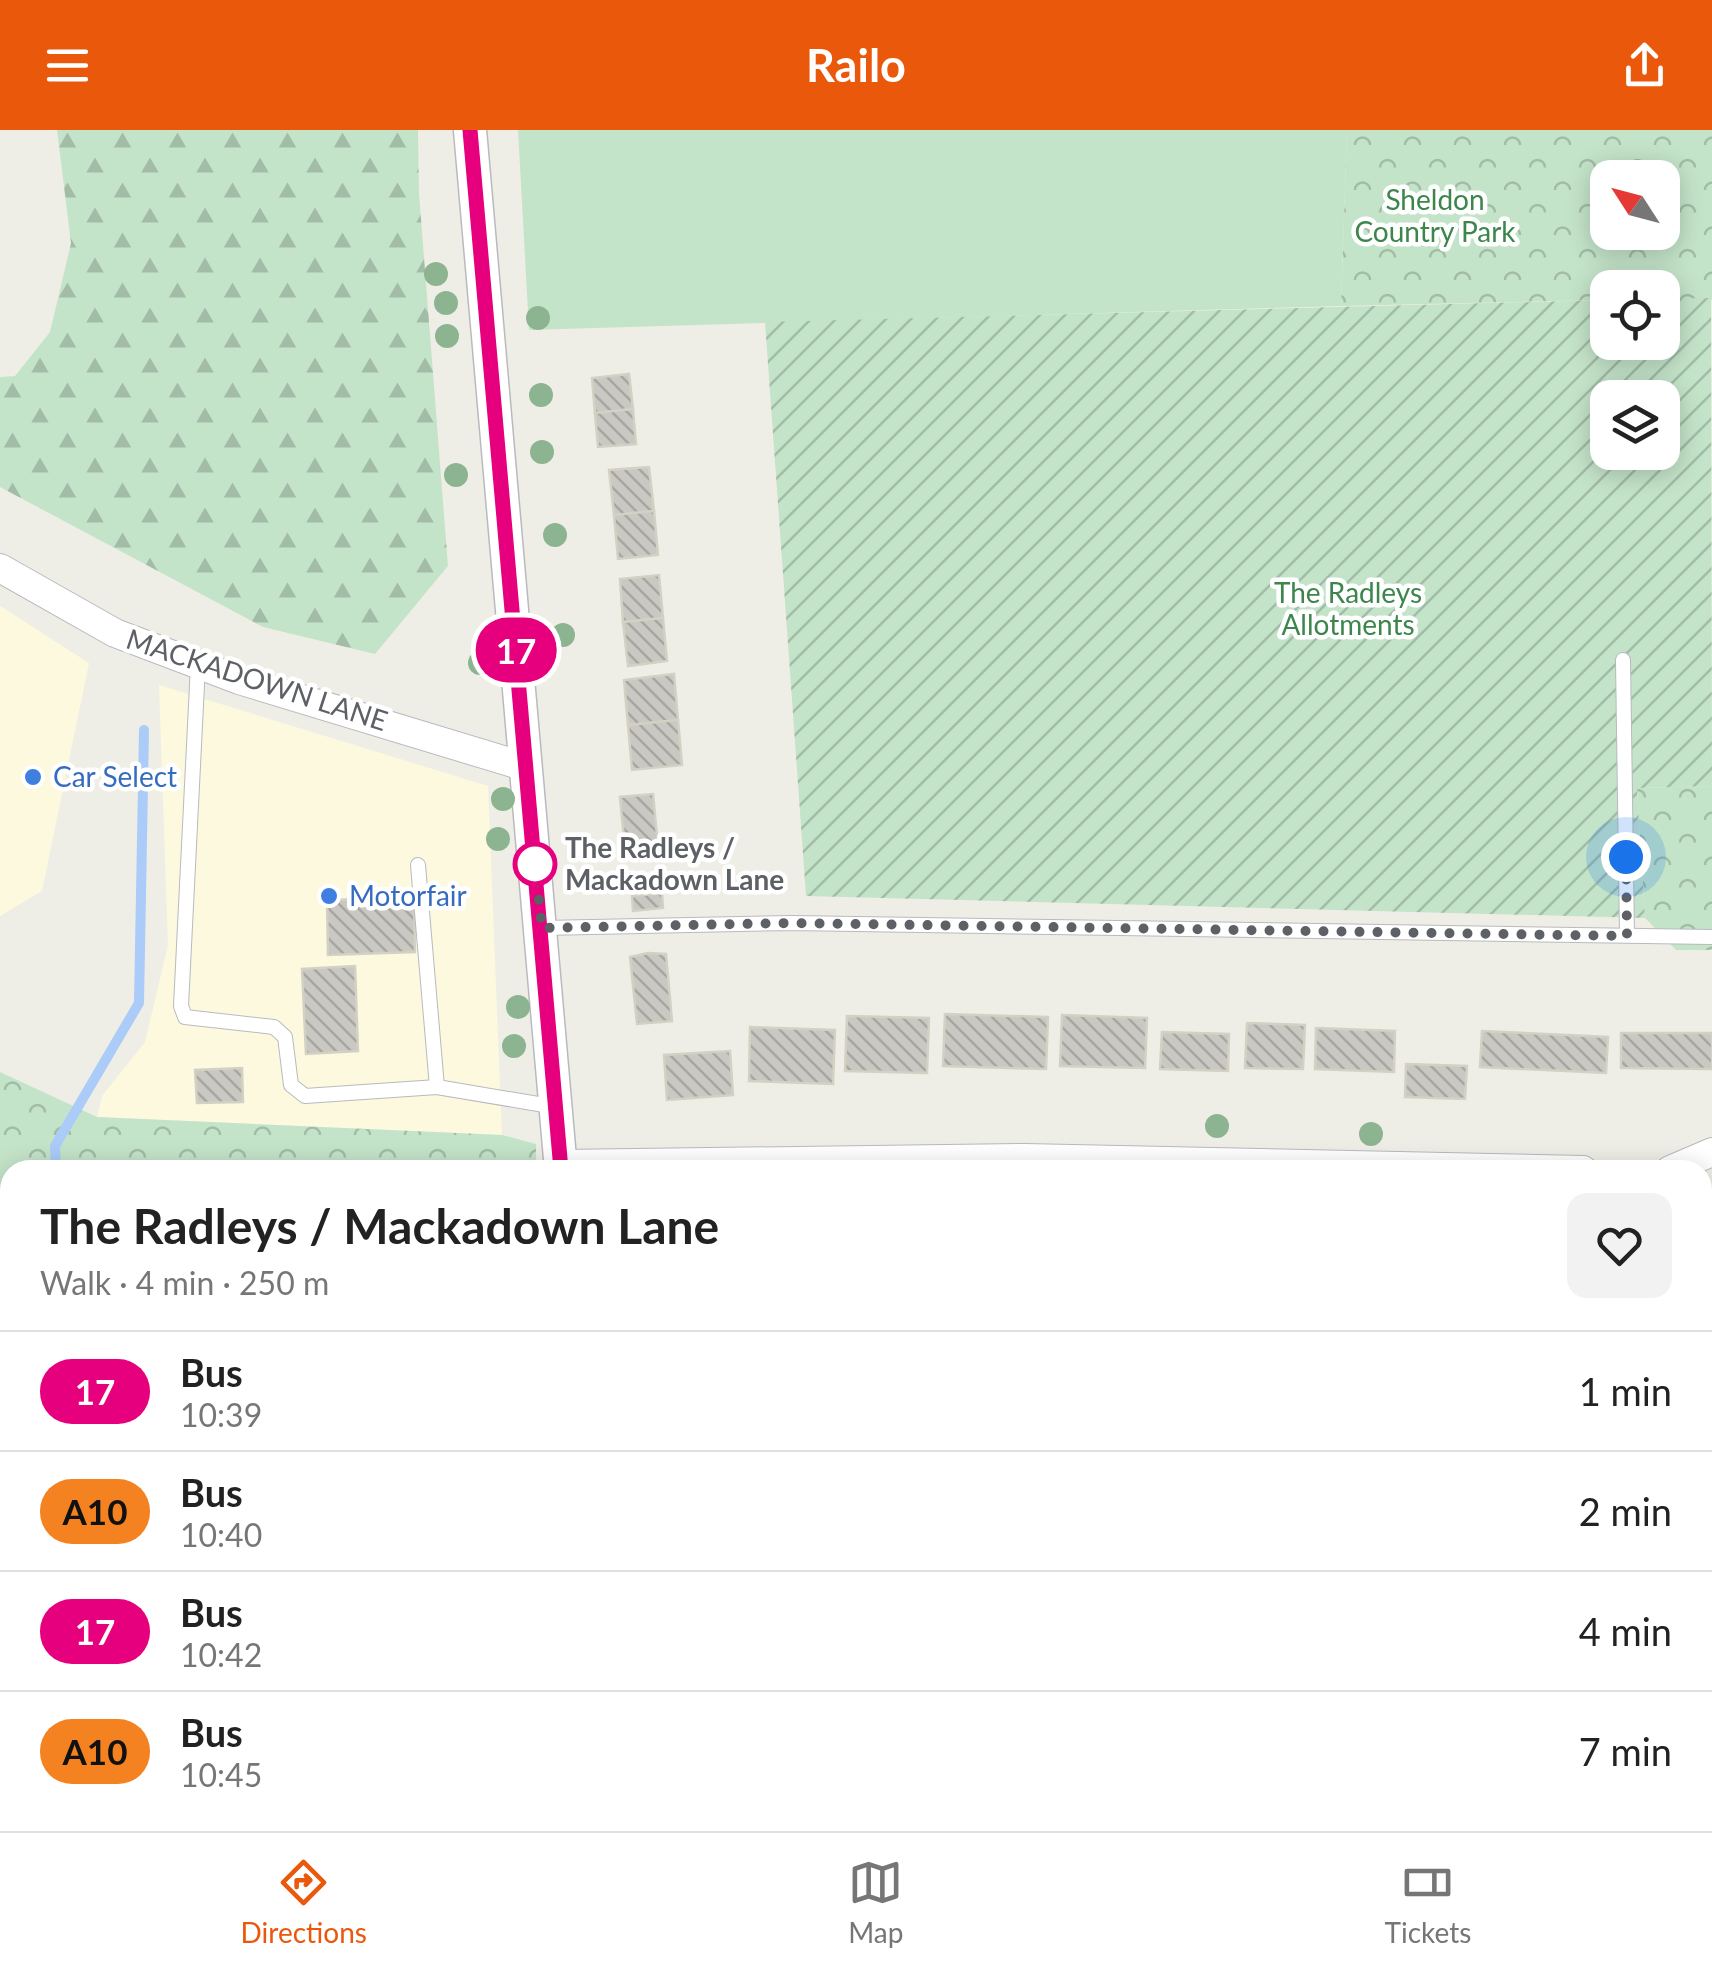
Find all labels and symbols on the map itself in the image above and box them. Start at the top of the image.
north arrow [1590,160,1680,250]
park label: Sheldon Country Park [1354,182,1516,248]
park label: The Radleys Allotments [1274,575,1422,641]
line badge: 17 [471,618,561,682]
street label: MACKADOWN LANE [122,621,392,737]
place label: Car Select [53,759,177,793]
marker: Car Select [22,766,44,788]
place label: The Radleys / Mackadown Lane [565,830,784,896]
your location [1601,832,1651,882]
marker: The Radleys / Mackadown Lane [514,843,556,885]
place label: Motorfair [349,878,467,912]
marker: Motorfair [318,885,340,907]

